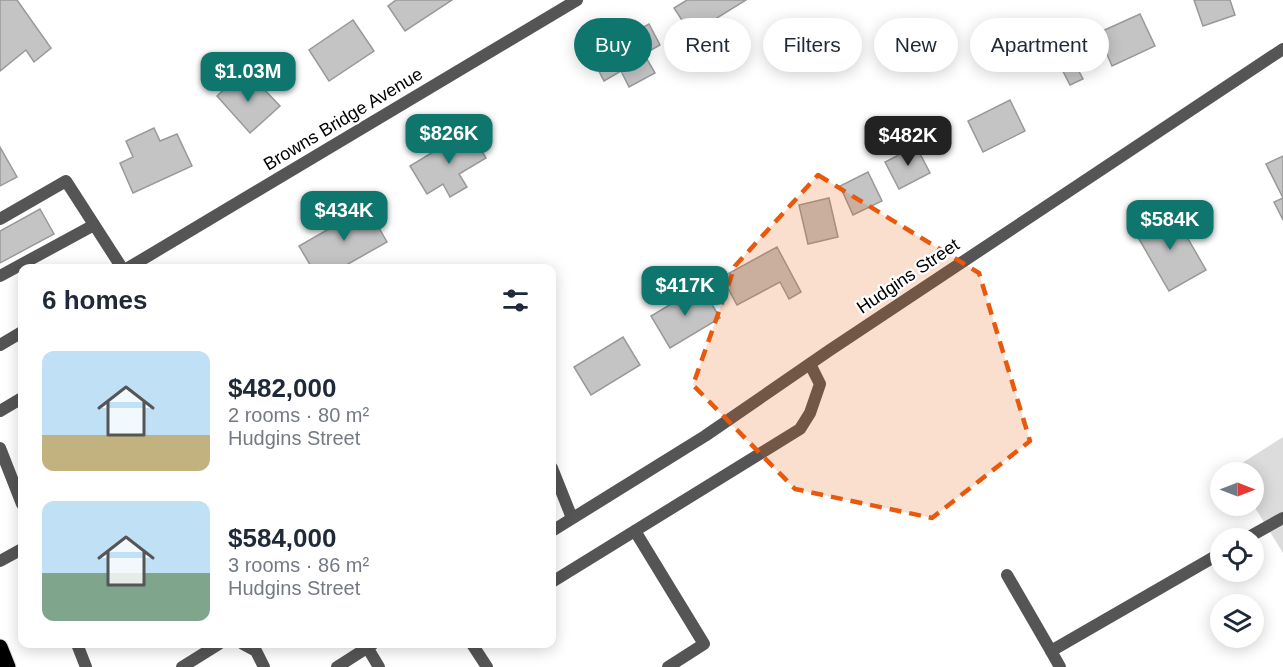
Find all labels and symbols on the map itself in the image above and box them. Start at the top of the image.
pin: $1.03M [199,52,297,103]
street label: Browns Bridge Avenue [260,64,426,174]
pin: $826K [407,114,491,165]
pin: $482K [866,116,950,167]
pin: $434K [302,191,386,242]
pin: $584K [1128,200,1212,251]
street label: Hudgins Street [853,234,963,318]
pin: $417K [643,266,727,317]
north arrow [1210,462,1264,516]

